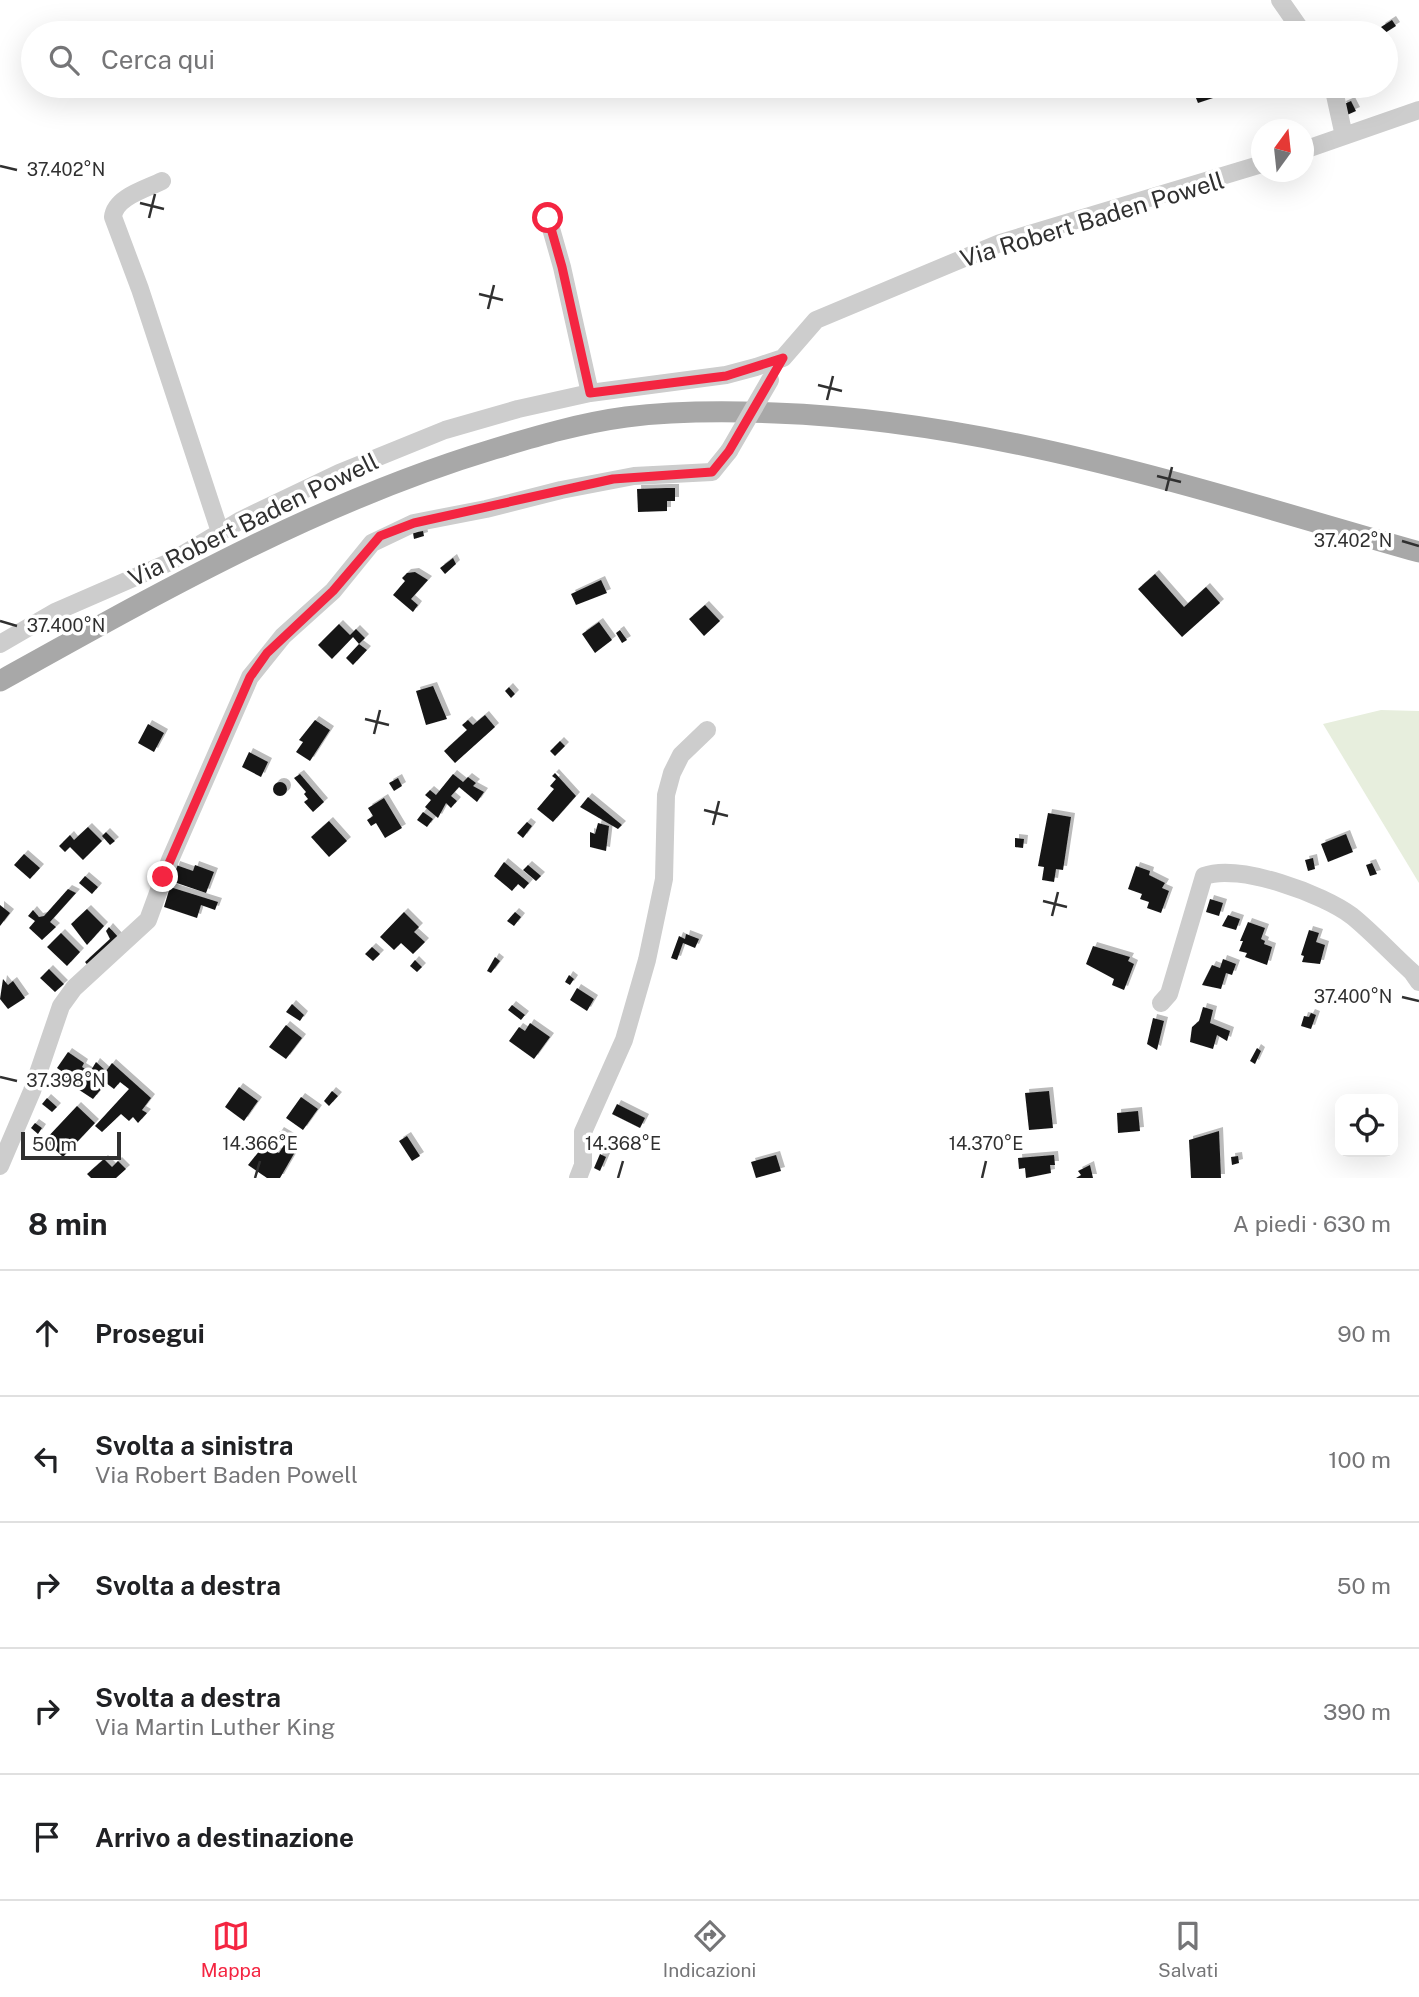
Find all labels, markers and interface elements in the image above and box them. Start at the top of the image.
search box [21,21,1398,98]
icon: search [45,41,83,79]
text: Cerca qui [101,44,215,75]
north arrow [1251,119,1314,182]
text: 37.402°N [27,159,105,180]
street label: Via Robert Baden Powell [957,165,1227,273]
route start [532,202,563,233]
street label: Via Robert Baden Powell [124,446,382,592]
text: 37.402°N [1314,530,1392,551]
text: 37.400°N [27,615,105,636]
route end [147,861,178,892]
text: 37.400°N [1314,986,1392,1007]
text: 37.398°N [26,1070,106,1091]
map controls [1335,1094,1398,1157]
button: locate [1335,1094,1398,1157]
scale bar [21,1129,121,1161]
text: 50 m [32,1133,77,1155]
text: 14.366°E [222,1133,298,1154]
text: 14.368°E [585,1133,661,1154]
text: 14.370°E [949,1133,1023,1154]
text: 8 min [28,1206,108,1242]
text: A piedi · 630 m [1233,1210,1391,1237]
icon: ahead [28,1314,66,1352]
text: Prosegui [95,1318,205,1349]
text: 90 m [1337,1320,1391,1347]
text: Svolta a sinistra [95,1430,293,1461]
icon: left [28,1440,66,1478]
text: 100 m [1328,1446,1391,1473]
text: Via Robert Baden Powell [95,1461,358,1488]
icon: right [28,1566,66,1604]
text: Svolta a destra [95,1570,281,1601]
text: 50 m [1337,1572,1391,1599]
text: Svolta a destra [95,1682,281,1713]
icon: right [28,1692,66,1730]
text: 390 m [1323,1698,1391,1725]
text: Via Martin Luther King [95,1713,335,1740]
icon: arrive [28,1818,66,1856]
text: Arrivo a destinazione [95,1822,354,1853]
tab: Mappa [201,1917,261,1981]
tab: Indicazioni [663,1917,756,1981]
tab: Salvati [1158,1917,1218,1981]

